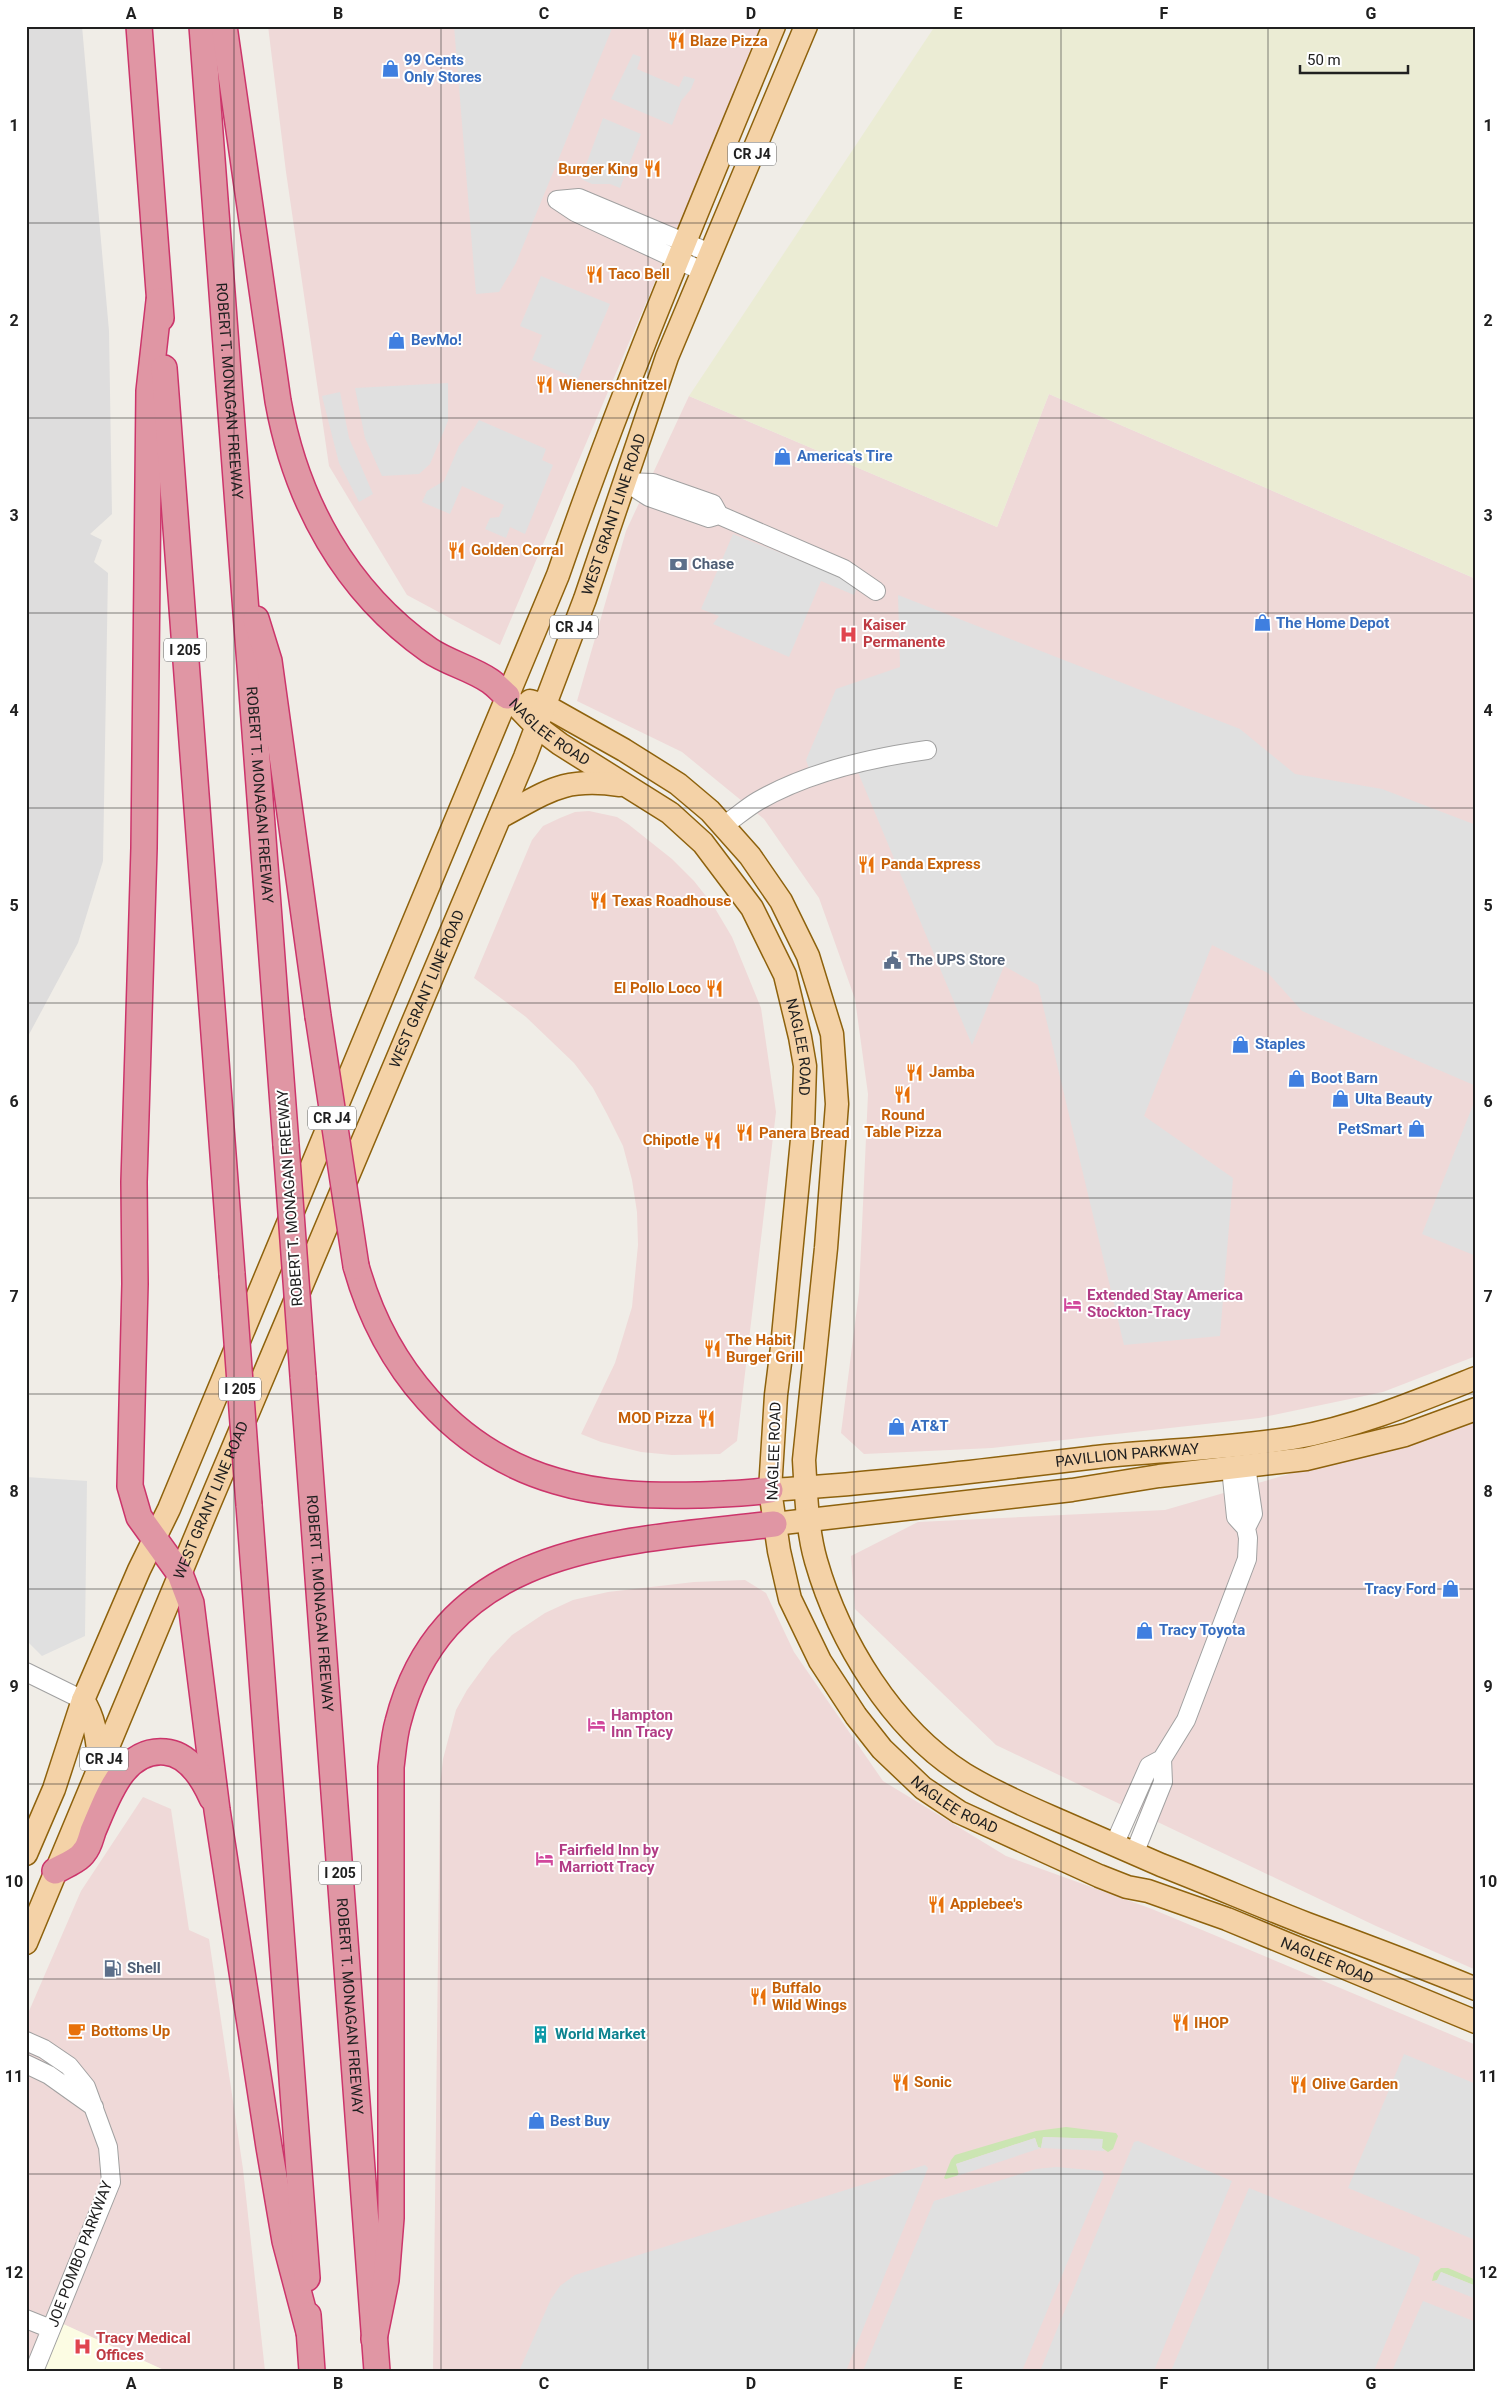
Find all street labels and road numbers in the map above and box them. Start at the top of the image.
road number: CR J4 [728,142,776,166]
street label: ROBERT T. MONAGAN FREEWAY [212,282,247,500]
street label: WEST GRANT LINE ROAD [578,431,649,598]
road number: CR J4 [550,616,598,638]
road number: I 205 [164,638,206,662]
street label: ROBERT T. MONAGAN FREEWAY [243,686,277,904]
street label: NAGLEE ROAD [505,695,593,770]
street label: WEST GRANT LINE ROAD [386,907,468,1070]
street label: NAGLEE ROAD [782,997,814,1096]
street label: ROBERT T. MONAGAN FREEWAY [273,1089,307,1307]
road number: CR J4 [308,1106,356,1130]
road number: I 205 [219,1378,261,1400]
street label: NAGLEE ROAD [763,1401,785,1501]
street label: WEST GRANT LINE ROAD [170,1418,252,1582]
street label: PAVILLION PARKWAY [1054,1440,1200,1471]
street label: ROBERT T. MONAGAN FREEWAY [303,1494,337,1712]
road number: CR J4 [80,1748,128,1770]
street label: NAGLEE ROAD [907,1772,1001,1838]
road number: I 205 [319,1862,361,1885]
street label: ROBERT T. MONAGAN FREEWAY [333,1897,367,2115]
street label: NAGLEE ROAD [1278,1933,1376,1988]
street label: JOE POMBO PARKWAY [44,2178,116,2330]

